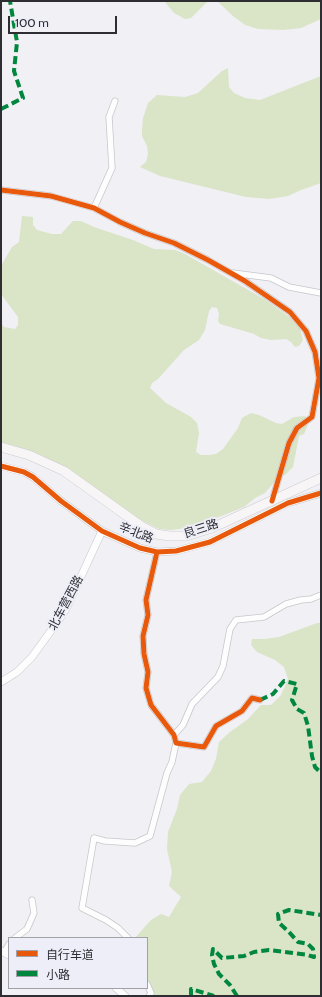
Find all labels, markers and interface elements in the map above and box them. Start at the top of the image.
scale bar [10,8,119,34]
text: 100 m [15,15,49,30]
street label: 良三路 [182,517,220,541]
street label: 辛北路 [117,520,155,546]
street label: 北车营西路 [46,573,86,633]
legend [8,937,148,989]
text: 自行车道 [46,947,94,962]
text: 小路 [46,967,70,982]

